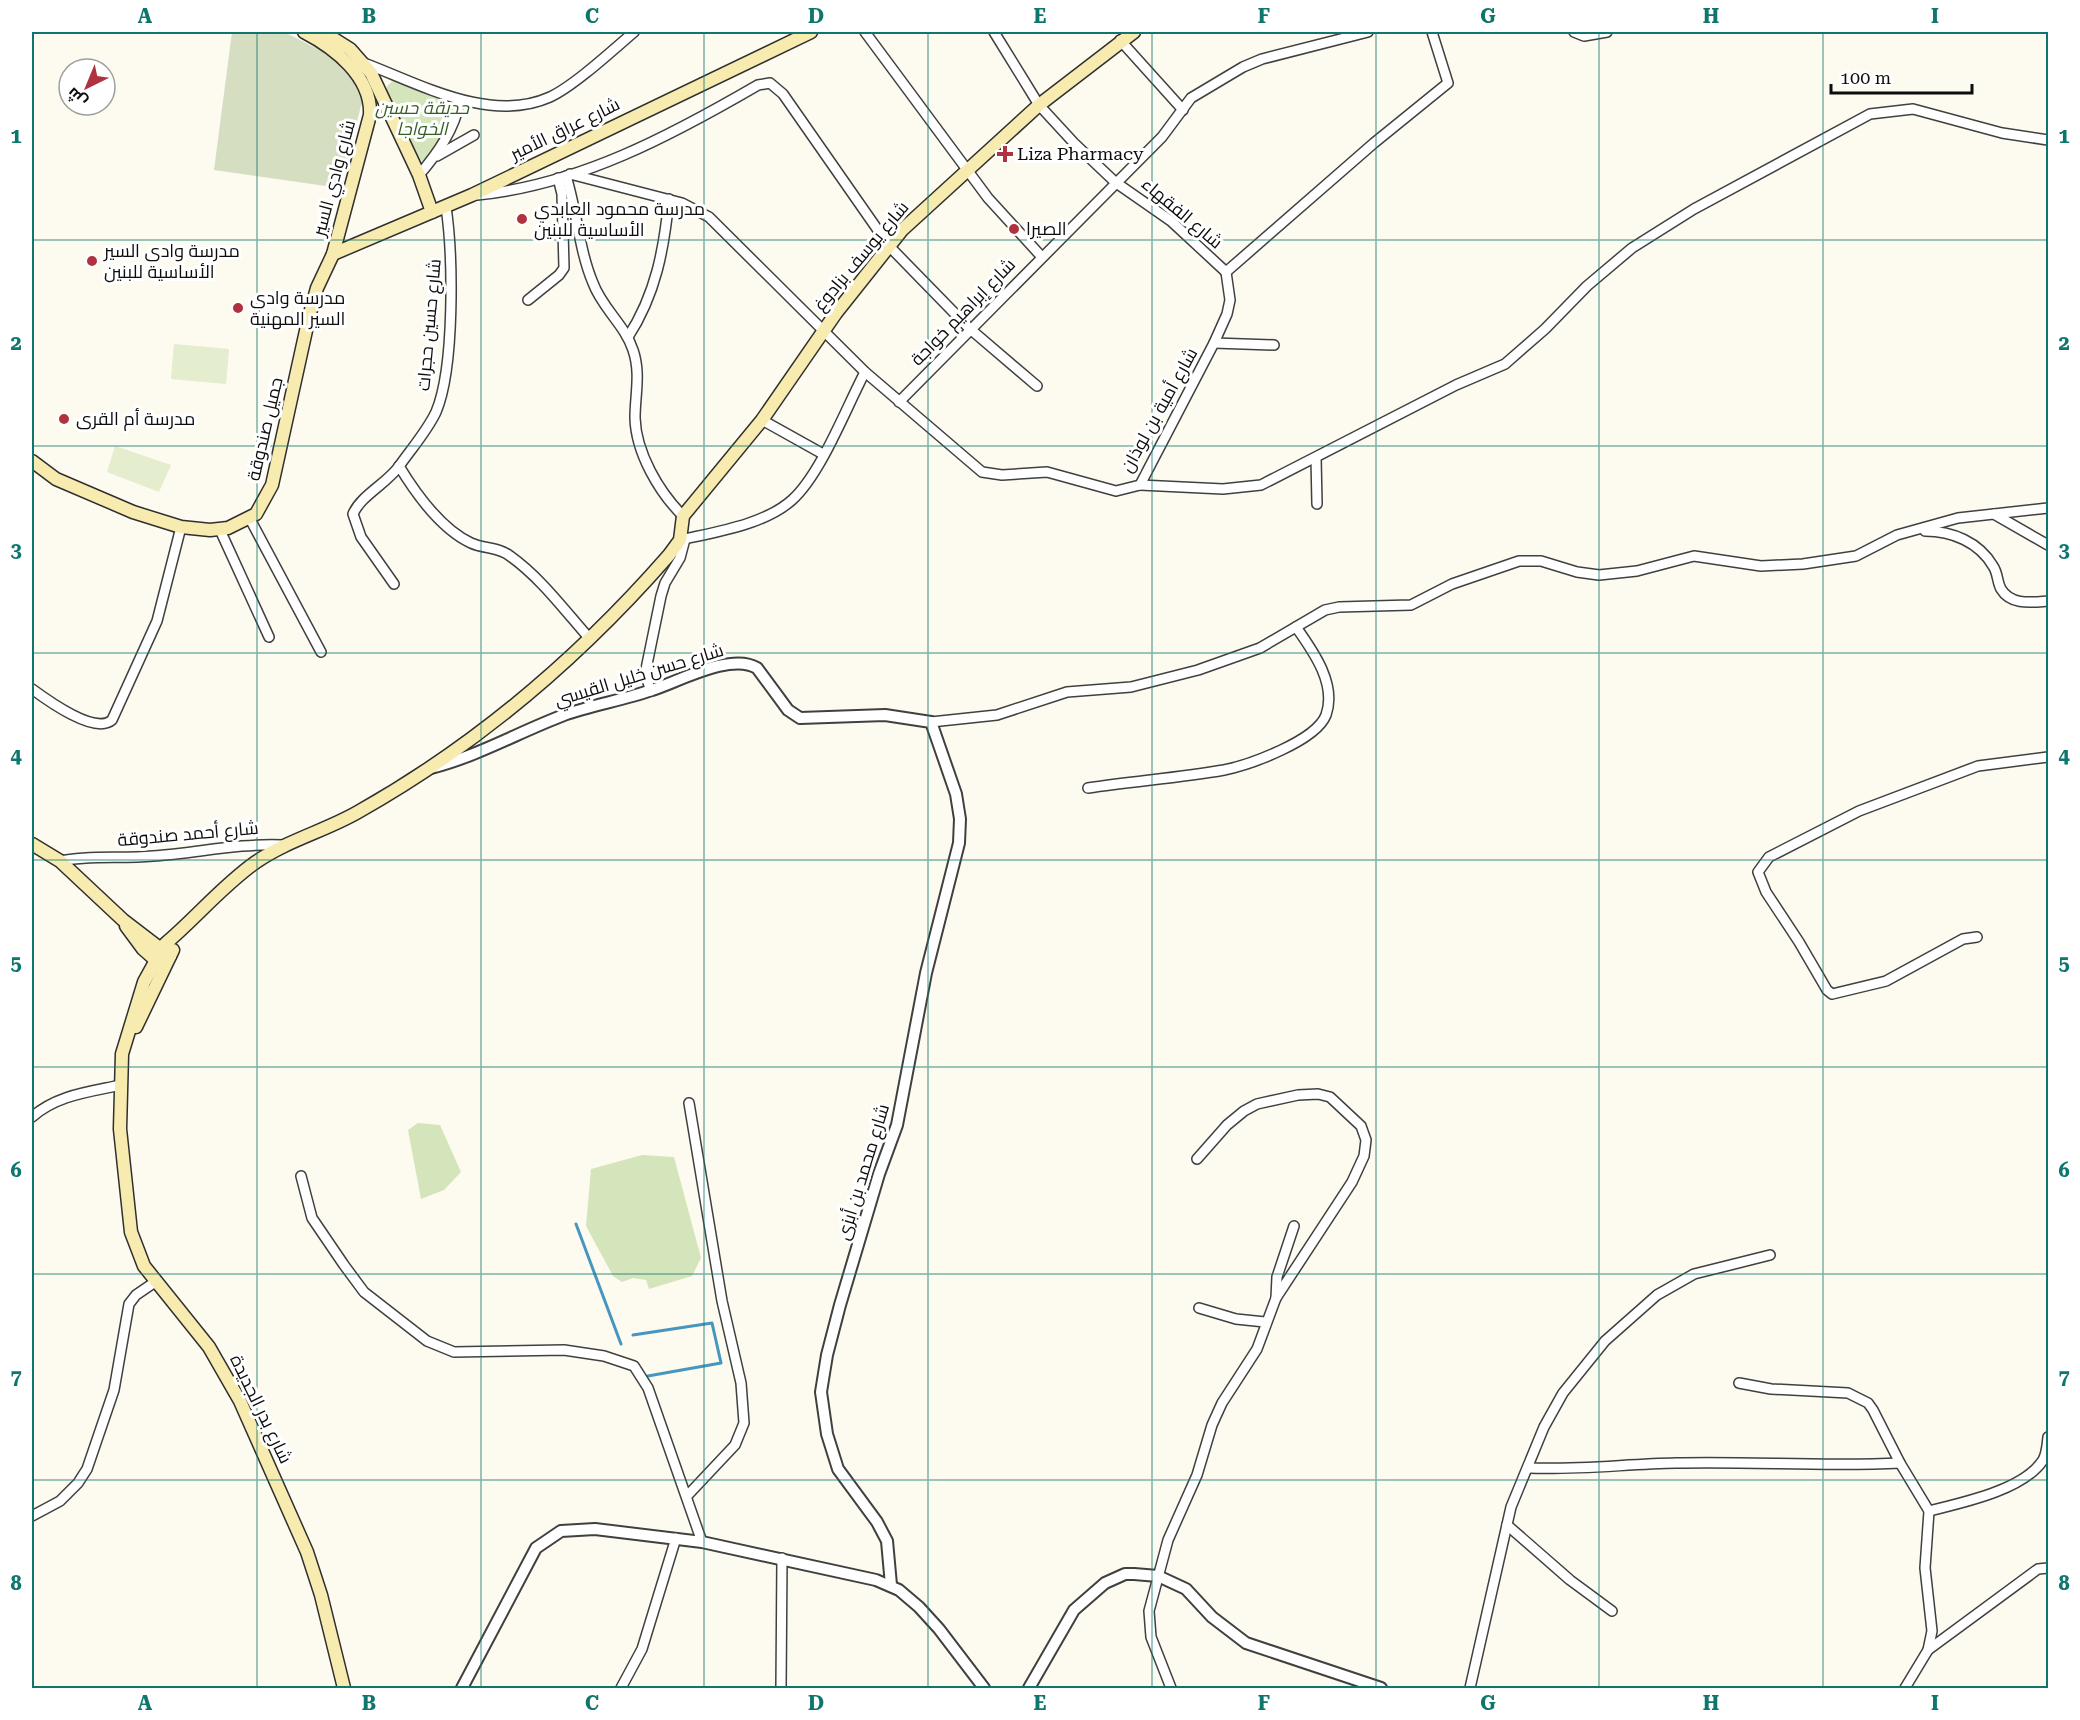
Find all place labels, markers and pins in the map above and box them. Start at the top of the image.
place label: Liza Pharmacy [1017,143,1144,164]
marker: Liza Pharmacy [998,147,1012,161]
place label: مدرسة محمود العابدي الأساسية للبنين [534,198,705,241]
marker: مدرسة محمود العابدي الأساسية للبنين [515,212,529,226]
place label: الصيرا [1026,218,1067,240]
marker: الصيرا [1007,222,1021,236]
place label: مدرسة وادي السير الأساسية للبنين [103,240,240,283]
marker: مدرسة وادي السير الأساسية للبنين [85,254,99,268]
place label: مدرسة وادي السير المهنية [250,287,345,330]
marker: مدرسة وادي السير المهنية [231,301,245,315]
place label: مدرسة أم القرى [76,408,195,431]
marker: مدرسة أم القرى [57,412,71,426]

